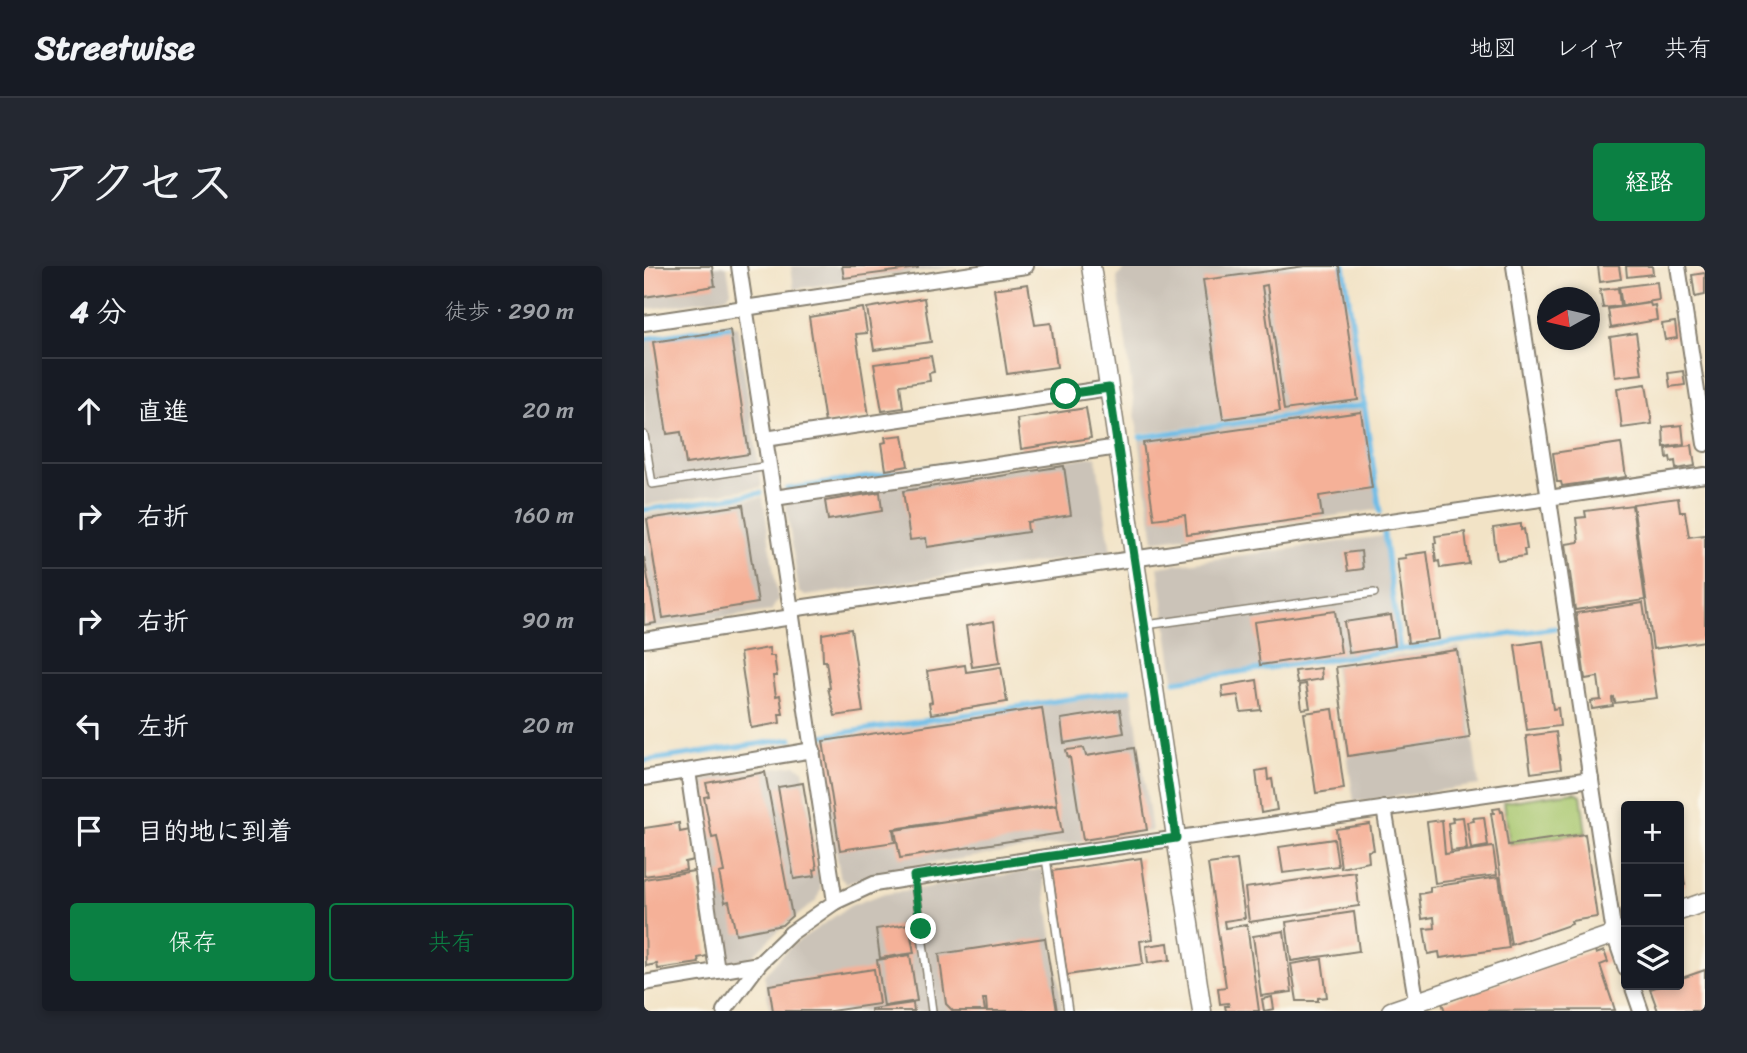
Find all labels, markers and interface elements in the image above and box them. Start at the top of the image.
text: Streetwise [35,19,195,77]
text: 地図 [1469,27,1517,69]
text: レイヤ [1555,27,1626,69]
text: 共有 [1664,27,1712,69]
text: アクセス [42,139,235,226]
button: 経路 [1593,143,1705,221]
text: 4 分 [70,285,127,339]
north arrow [1537,287,1600,350]
text: 徒歩 · 290 m [444,291,574,332]
route start [1050,378,1081,409]
text: 直進 [137,388,189,434]
text: 20 m [523,390,574,431]
icon: ahead [70,392,108,430]
text: 右折 [137,493,189,539]
text: 160 m [513,495,574,536]
icon: right [70,497,108,535]
text: 右折 [137,598,189,644]
text: 90 m [522,600,574,641]
icon: right [70,602,108,640]
text: 左折 [137,703,189,749]
text: 20 m [523,705,574,746]
icon: left [70,707,108,745]
map controls [1621,801,1684,990]
button: + [1621,801,1684,864]
text: 目的地に到着 [137,808,293,854]
icon: arrive [70,812,108,850]
button: − [1621,864,1684,927]
button: 保存 [70,903,315,981]
button: 共有 [329,903,574,981]
route end [905,913,936,944]
button: layers [1621,927,1684,990]

